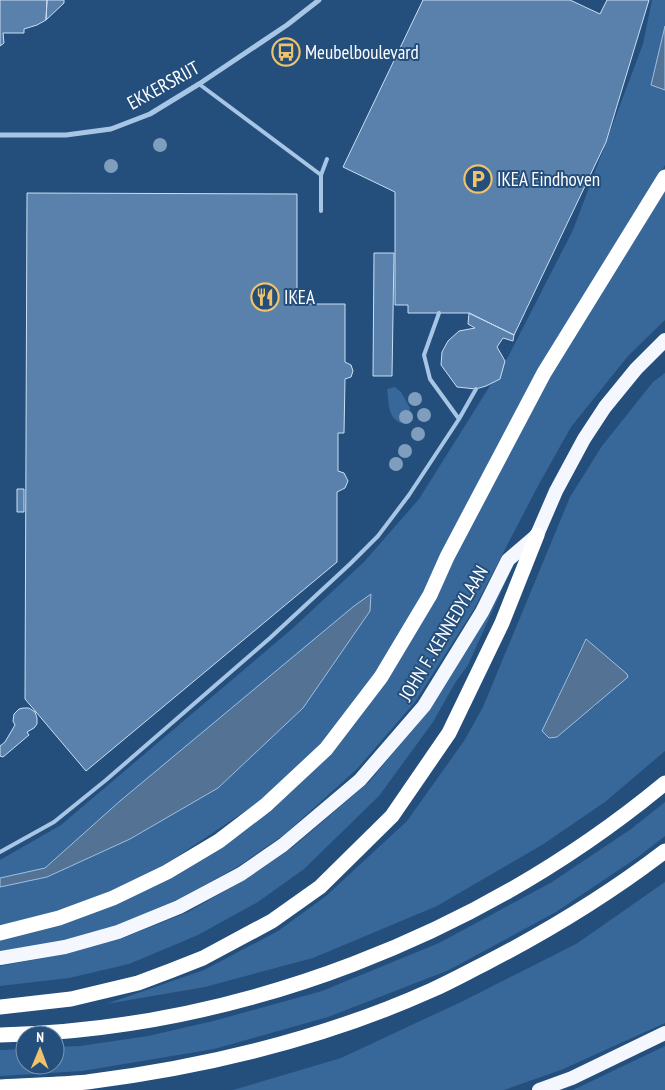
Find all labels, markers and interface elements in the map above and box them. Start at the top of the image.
bus stop icon: Meubelboulevard [271,37,301,67]
place label: Meubelboulevard [305,40,419,64]
street label: EKKERSRIJT [123,55,204,115]
parking icon: IKEA Eindhoven [463,164,493,194]
place label: IKEA Eindhoven [497,167,600,191]
restaurant icon: IKEA [250,282,280,312]
place label: IKEA [284,285,315,309]
street label: JOHN F. KENNEDYLAAN [393,561,493,706]
north arrow [15,1025,65,1075]
text: N [36,1028,44,1046]

